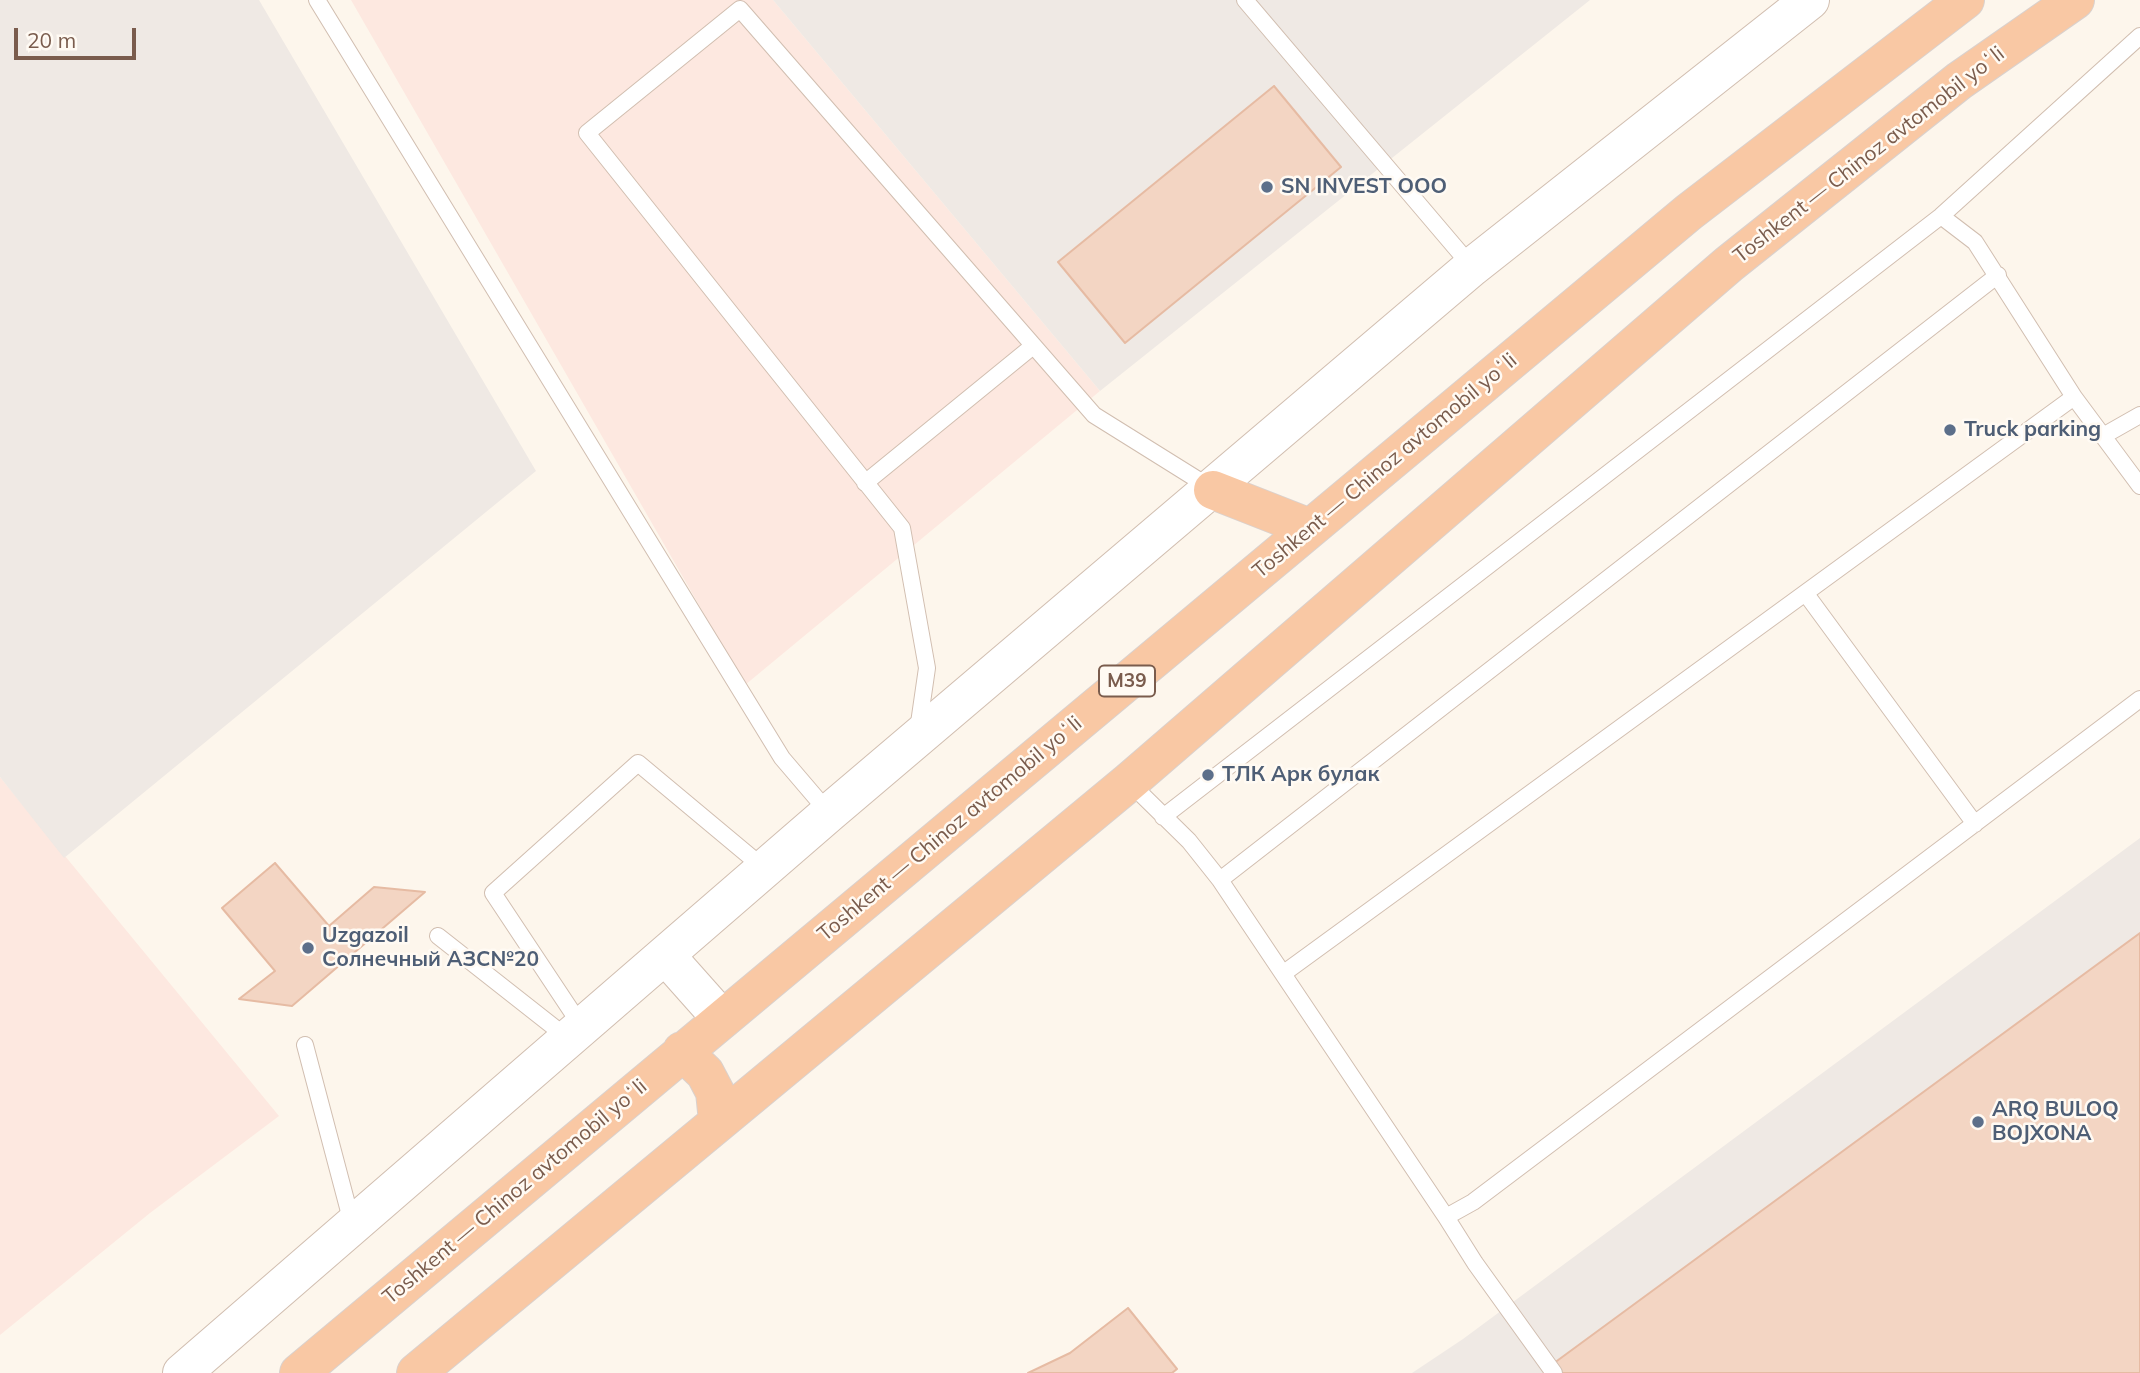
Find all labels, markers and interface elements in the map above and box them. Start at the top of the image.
scale bar [18,14,140,58]
text: 20 m [27,27,76,53]
street label: Toshkent — Chinoz avtomobil yoʻli [1729,41,2009,269]
place label: SN INVEST ООО [1281,174,1447,200]
marker: SN INVEST ООО [1259,179,1275,195]
street label: Toshkent — Chinoz avtomobil yoʻli [1248,348,1522,584]
place label: Truck parking [1964,417,2101,443]
marker: Truck parking [1942,422,1958,438]
road number: M39 [1099,666,1155,696]
street label: Toshkent — Chinoz avtomobil yoʻli [813,711,1087,947]
place label: ТЛК Арк булак [1222,762,1380,788]
marker: ТЛК Арк булак [1200,767,1216,783]
place label: Uzgazoil Солнечный АЗС№20 [322,923,539,973]
marker: Uzgazoil Солнечный АЗС№20 [300,940,316,956]
street label: Toshkent — Chinoz avtomobil yoʻli [378,1074,652,1310]
place label: ARQ BULOQ BOJXONA [1992,1097,2119,1147]
marker: ARQ BULOQ BOJXONA [1970,1114,1986,1130]

